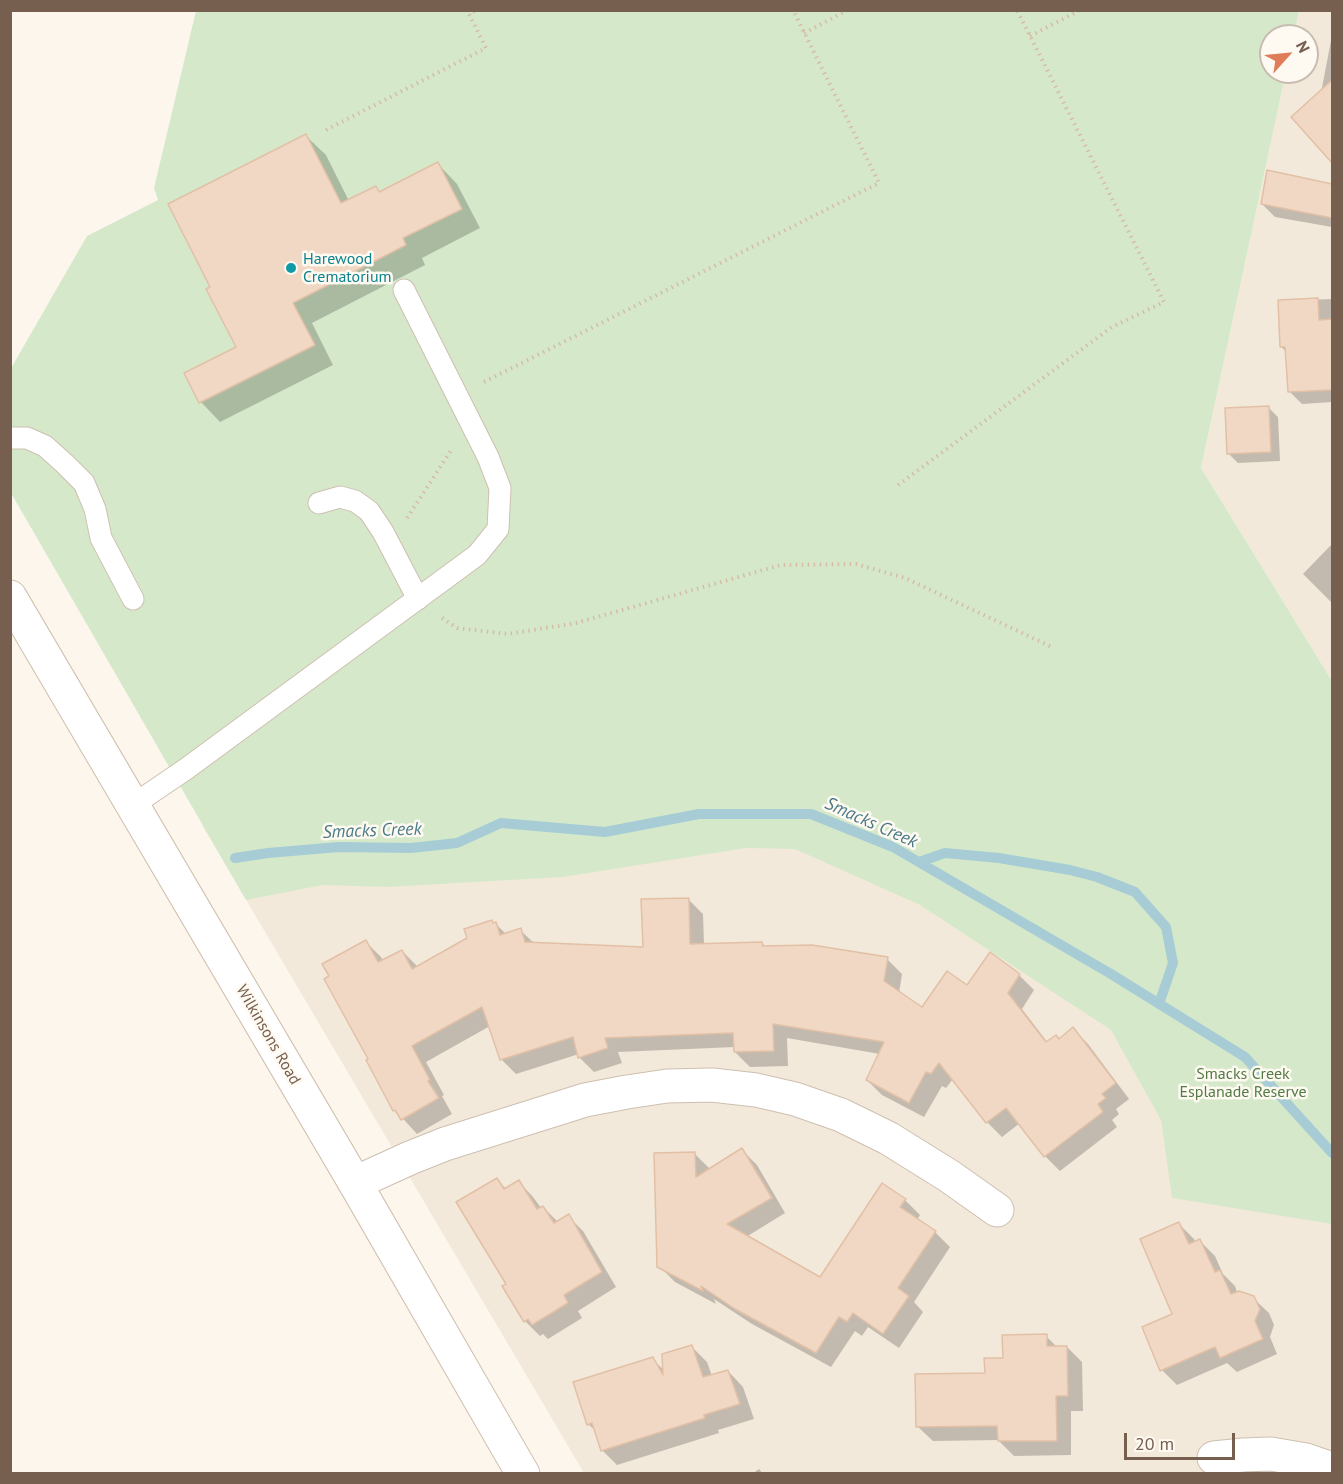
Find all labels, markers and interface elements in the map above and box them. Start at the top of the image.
north arrow [1259,24,1319,84]
text: N [1292,38,1315,56]
place label: Harewood Crematorium [303,249,392,287]
marker: Harewood Crematorium [284,261,298,275]
water label: Smacks Creek [821,793,921,853]
water label: Smacks Creek [322,818,422,844]
street label: Wilkinsons Road [232,982,304,1088]
park label: Smacks Creek Esplanade Reserve [1179,1064,1307,1102]
scale bar [1127,1421,1238,1459]
text: 20 m [1135,1432,1174,1455]

